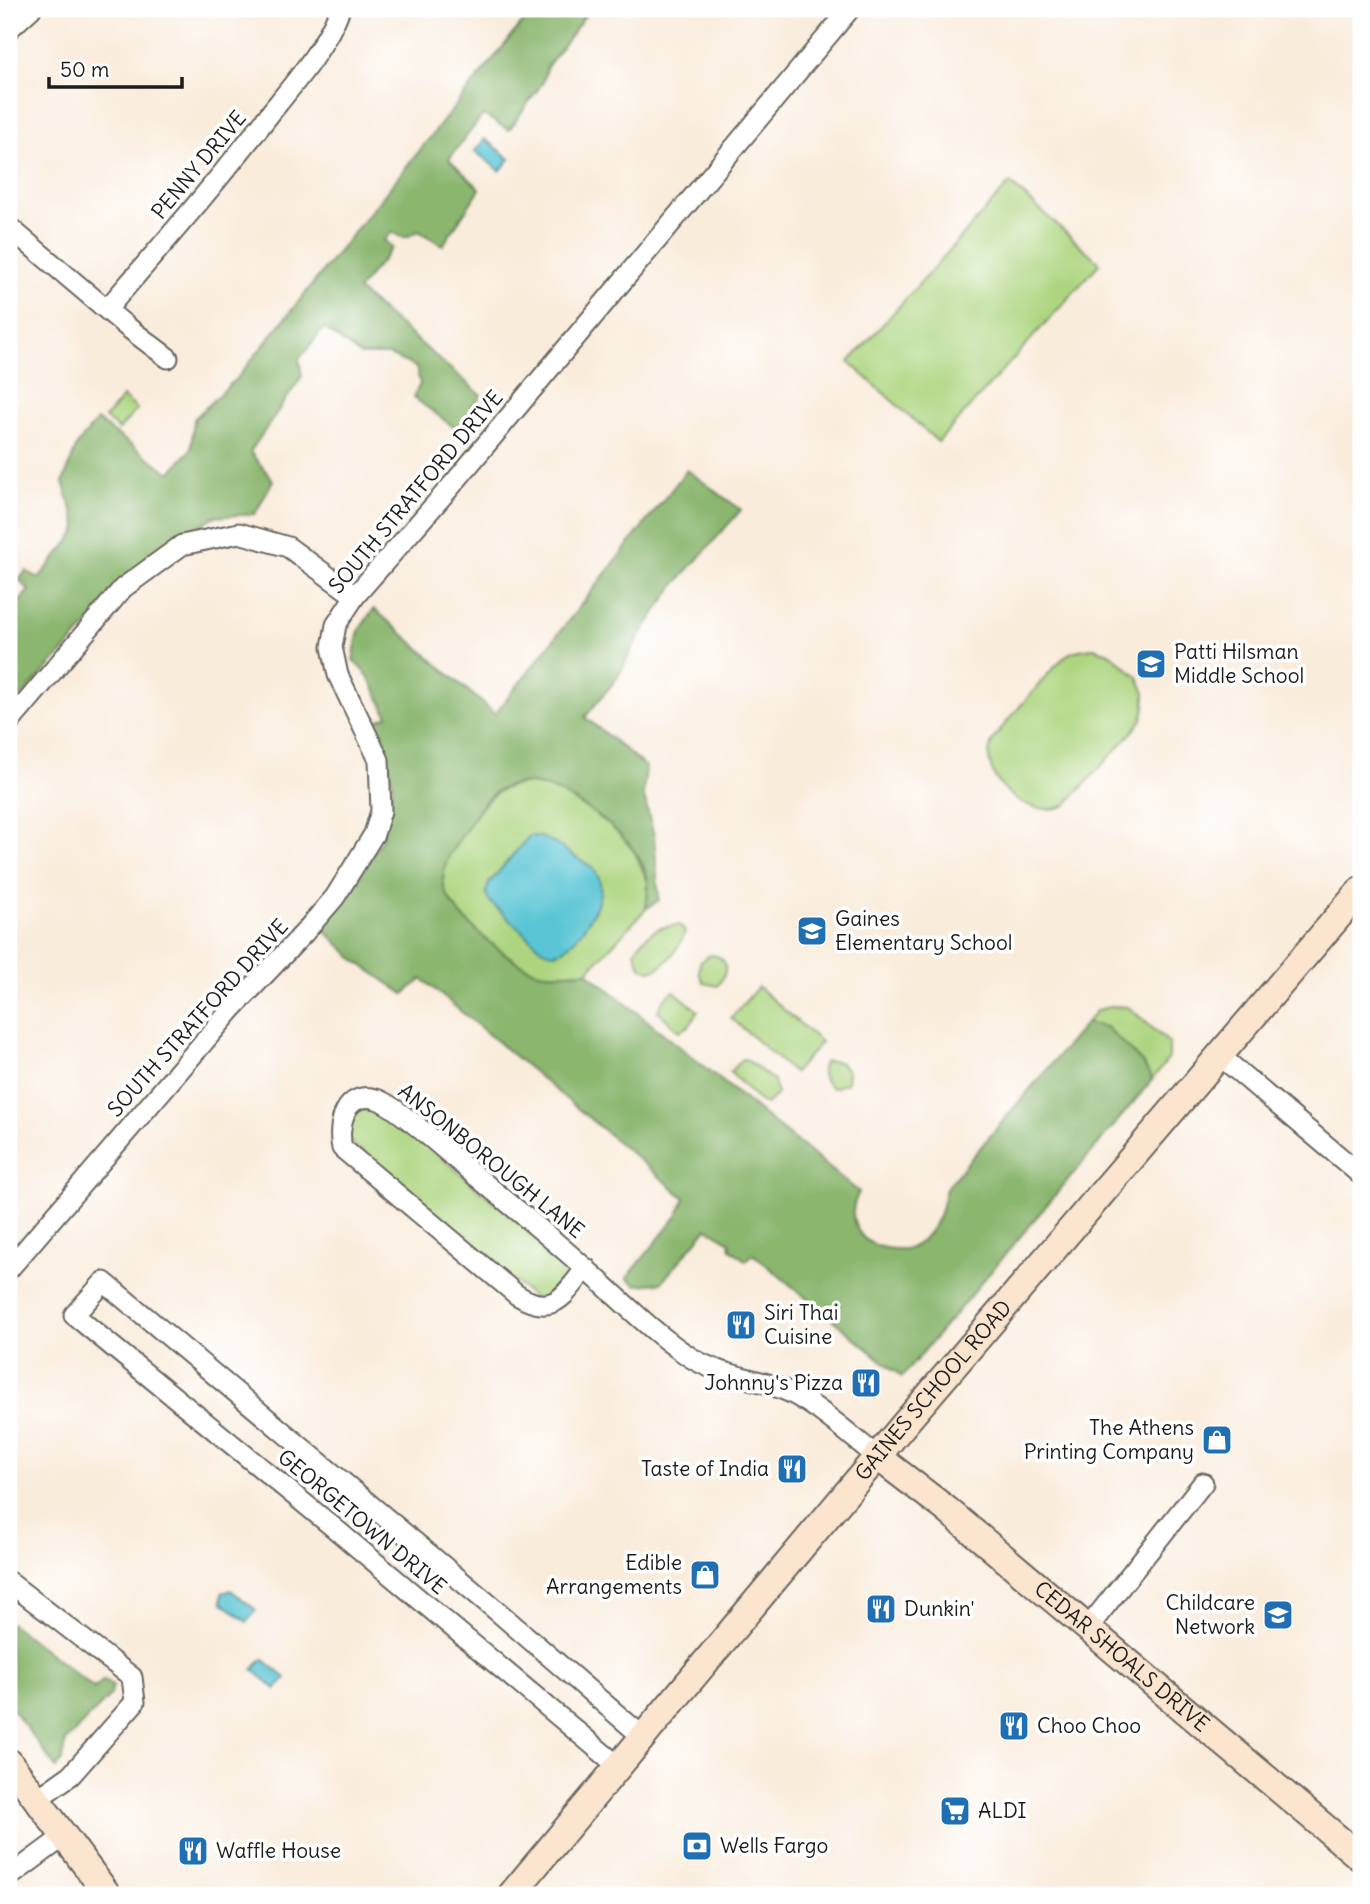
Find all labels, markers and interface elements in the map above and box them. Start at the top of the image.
scale bar [49,46,182,90]
text: 50 m [60,56,109,83]
street label: PENNY DRIVE [145,105,252,224]
street label: SOUTH STRATFORD DRIVE [323,385,509,599]
place label: Patti Hilsman Middle School [1174,638,1304,689]
school or university icon: Patti Hilsman Middle School [1134,647,1168,681]
place label: Gaines Elementary School [835,905,1012,956]
street label: SOUTH STRATFORD DRIVE [102,913,294,1122]
school or university icon: Gaines Elementary School [795,914,829,948]
street label: ANSONBOROUGH LANE [393,1077,590,1244]
street label: GAINES SCHOOL ROAD [849,1294,1017,1486]
place label: Siri Thai Cuisine [764,1299,838,1350]
restaurant icon: Siri Thai Cuisine [724,1308,758,1342]
restaurant icon: Johnny's Pizza [849,1366,883,1400]
place label: Johnny's Pizza [705,1369,843,1396]
place label: The Athens Printing Company [1024,1414,1194,1465]
shop icon: The Athens Printing Company [1200,1423,1234,1457]
street label: GEORGETOWN DRIVE [272,1443,452,1600]
restaurant icon: Taste of India [775,1452,809,1486]
place label: Taste of India [641,1455,769,1482]
place label: Edible Arrangements [546,1549,682,1600]
shop icon: Edible Arrangements [688,1558,722,1592]
street label: CEDAR SHOALS DRIVE [1029,1575,1215,1737]
place label: Childcare Network [1166,1589,1255,1640]
restaurant icon: Dunkin' [864,1592,898,1626]
place label: Dunkin' [904,1595,975,1622]
school or university icon: Childcare Network [1261,1598,1295,1632]
restaurant icon: Choo Choo [997,1709,1031,1743]
place label: Choo Choo [1037,1712,1141,1739]
supermarket icon: ALDI [938,1794,972,1828]
place label: ALDI [978,1797,1027,1824]
bank icon: Wells Fargo [680,1829,714,1863]
place label: Wells Fargo [720,1832,828,1859]
restaurant icon: Waffle House [176,1834,210,1868]
place label: Waffle House [216,1837,341,1864]

